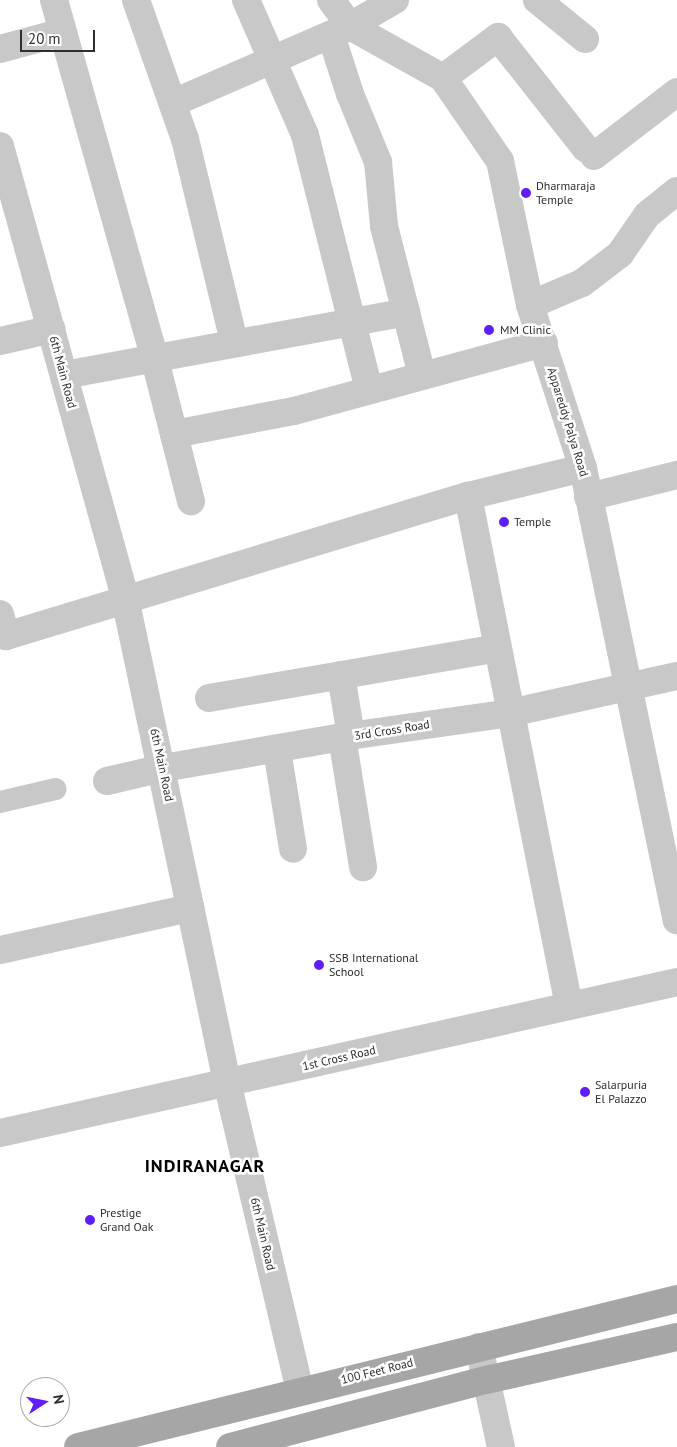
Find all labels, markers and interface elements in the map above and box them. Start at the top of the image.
scale bar [22,20,98,52]
text: 20 m [28,29,61,48]
place label: Dharmaraja Temple [536,179,595,207]
marker: Dharmaraja Temple [520,187,532,199]
marker: MM Clinic [482,323,496,337]
place label: MM Clinic [500,323,551,337]
street label: 6th Main Road [46,334,80,410]
street label: Appareddy Palya Road [544,366,592,478]
place label: Temple [514,515,551,529]
marker: Temple [498,516,510,528]
street label: 3rd Cross Road [353,717,431,743]
street label: 6th Main Road [147,727,177,803]
place label: SSB International School [329,951,418,979]
marker: SSB International School [313,959,325,971]
street label: 1st Cross Road [301,1043,377,1073]
place label: Salarpuria El Palazzo [595,1078,647,1106]
marker: Salarpuria El Palazzo [579,1086,591,1098]
district label: INDIRANAGAR [143,1155,267,1177]
street label: 6th Main Road [248,1196,278,1272]
place label: Prestige Grand Oak [100,1206,154,1234]
marker: Prestige Grand Oak [84,1214,96,1226]
street label: 100 Feet Road [339,1355,415,1387]
north arrow [20,1377,70,1427]
text: N [49,1393,68,1406]

